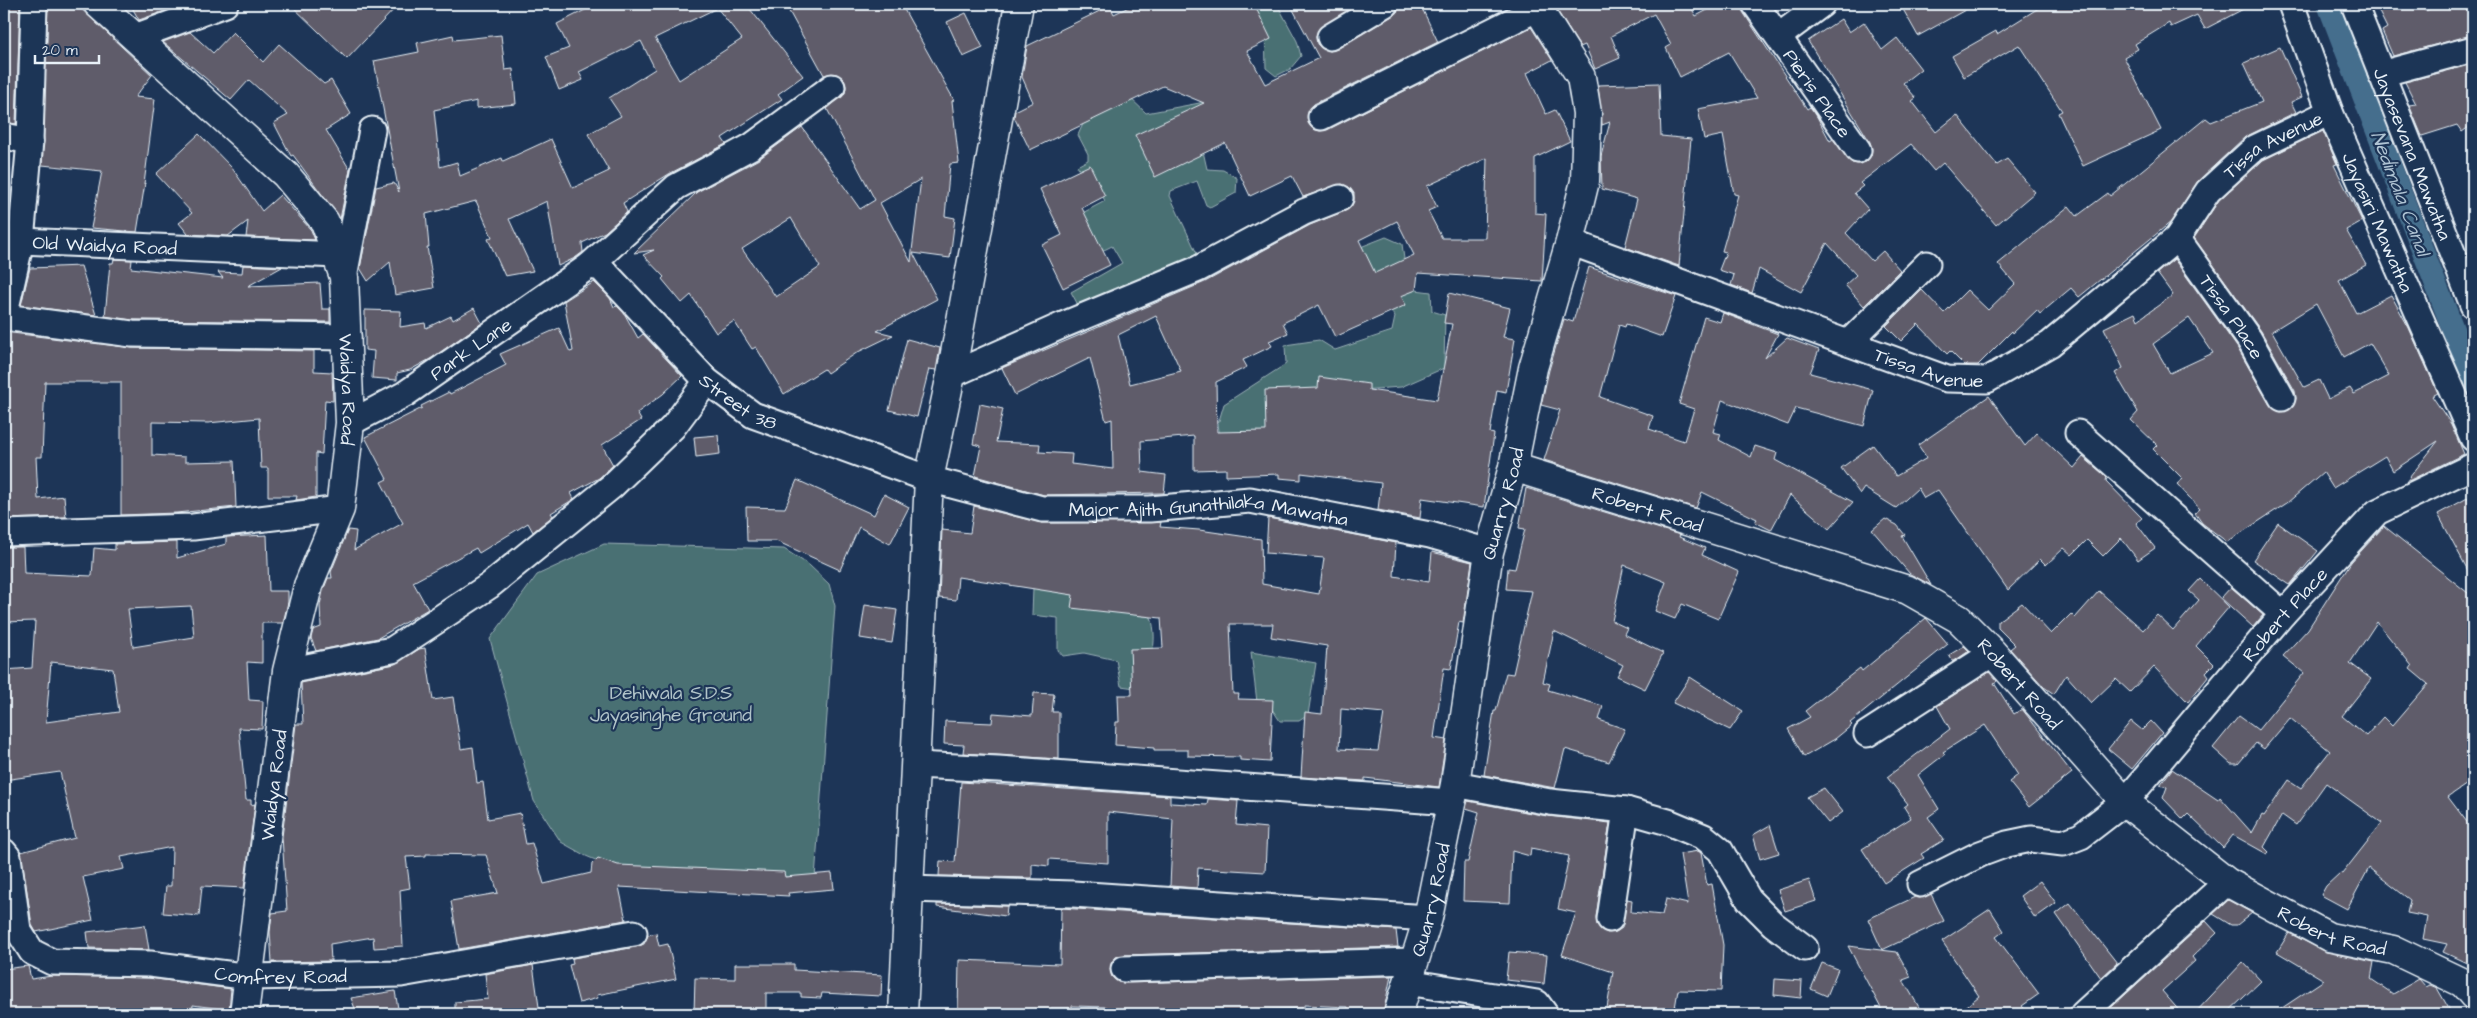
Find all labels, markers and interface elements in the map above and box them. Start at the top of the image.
scale bar [35,32,99,64]
text: 20 m [42,40,78,61]
street label: Pieris Place [1776,44,1857,144]
street label: Jayasevana Mawatha [2366,64,2458,245]
street label: Tissa Avenue [2218,105,2328,186]
water label: Nedimala Canal [2363,127,2438,262]
street label: Jayasiri Mawatha [2334,148,2420,297]
street label: Old Waidya Road [32,230,178,263]
street label: Tissa Place [2192,269,2270,365]
street label: Park Lane [425,312,518,388]
street label: Waidya Road [331,333,362,447]
street label: Tissa Avenue [1870,342,1984,395]
street label: Street 38 [692,368,780,438]
street label: Quarry Road [1476,445,1532,562]
street label: Robert Road [1588,480,1706,540]
street label: Major Ajith Gunathilaka Mawatha [1069,488,1351,534]
street label: Robert Place [2236,562,2335,668]
street label: Robert Road [1971,633,2067,736]
park label: Dehiwala S.D.S Jayasinghe Ground [590,680,752,730]
street label: Waidya Road [254,728,296,842]
street label: Quarry Road [1405,841,1458,960]
street label: Robert Road [2272,900,2389,963]
street label: Comfrey Road [213,960,347,992]

